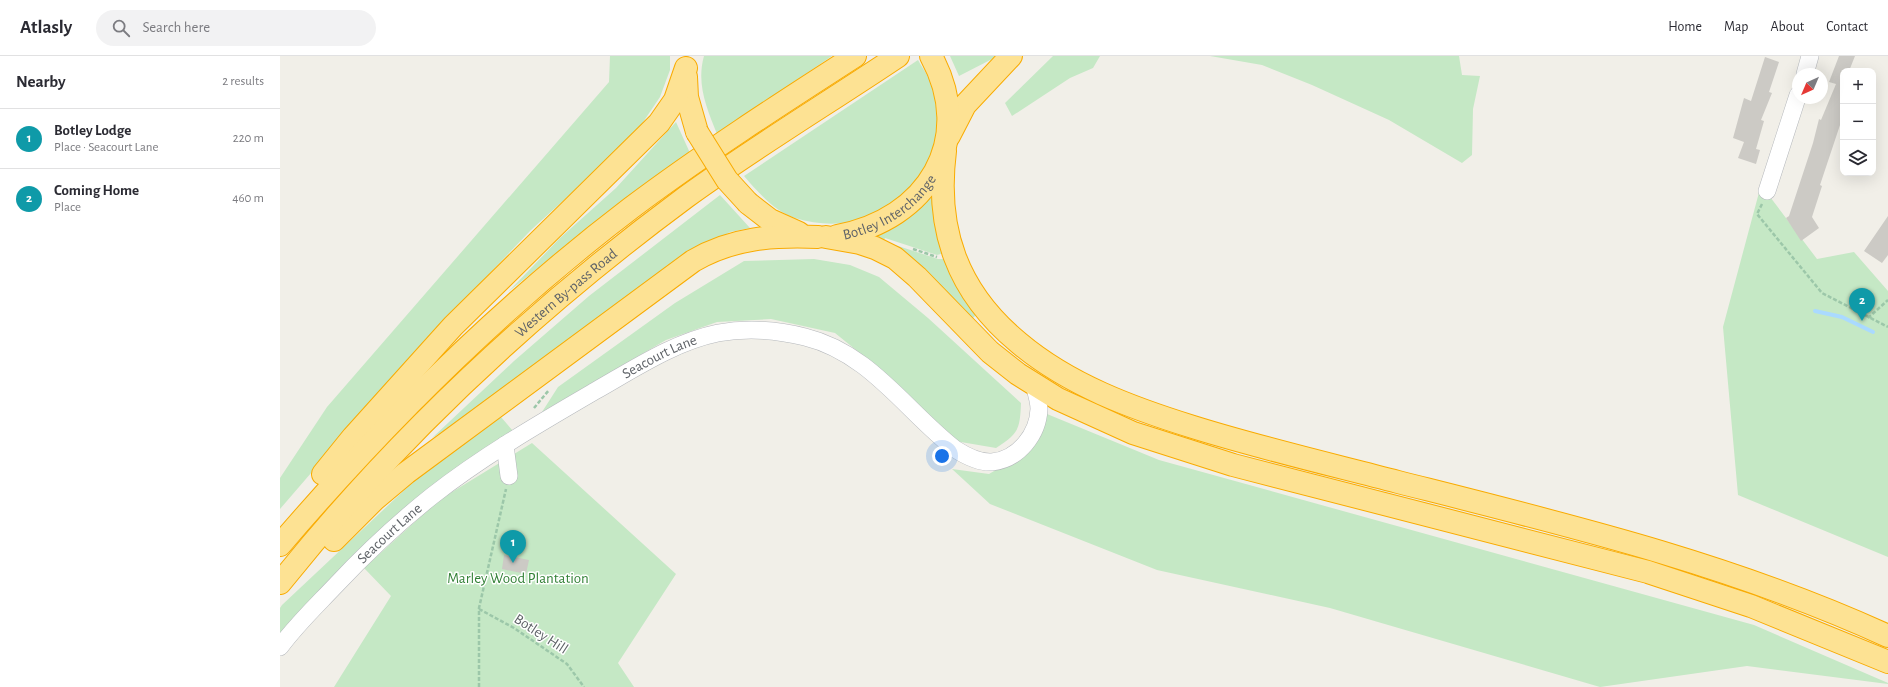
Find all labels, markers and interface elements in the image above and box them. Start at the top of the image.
search box [96,10,376,46]
icon: search [110,17,132,39]
text: Atlasly [20,18,72,37]
text: Search here [142,20,210,35]
text: Home [1668,20,1702,34]
text: Map [1724,20,1748,34]
text: About [1770,20,1804,34]
text: Contact [1826,20,1868,34]
north arrow [1792,68,1828,104]
map controls [1840,68,1876,176]
button: + [1840,68,1876,104]
text: Nearby [16,73,66,90]
text: 2 results [222,75,264,88]
button: − [1840,104,1876,140]
text: Botley Lodge [54,123,131,138]
text: 1 [27,132,31,145]
text: 220 m [233,132,264,145]
button: layers [1840,140,1876,176]
text: Place · Seacourt Lane [54,141,158,154]
street label: Botley Interchange [841,172,939,242]
text: Coming Home [54,183,139,198]
text: 2 [26,192,32,205]
text: 460 m [232,192,264,205]
text: Place [54,201,81,214]
street label: Western By-pass Road [512,246,620,340]
pin: 2 [1849,288,1875,321]
street label: Seacourt Lane [620,332,699,381]
your location [932,446,952,466]
street label: Seacourt Lane [354,500,424,566]
pin: 1 [500,530,526,563]
park label: Marley Wood Plantation [447,571,589,586]
street label: Botley Hill [511,611,571,657]

